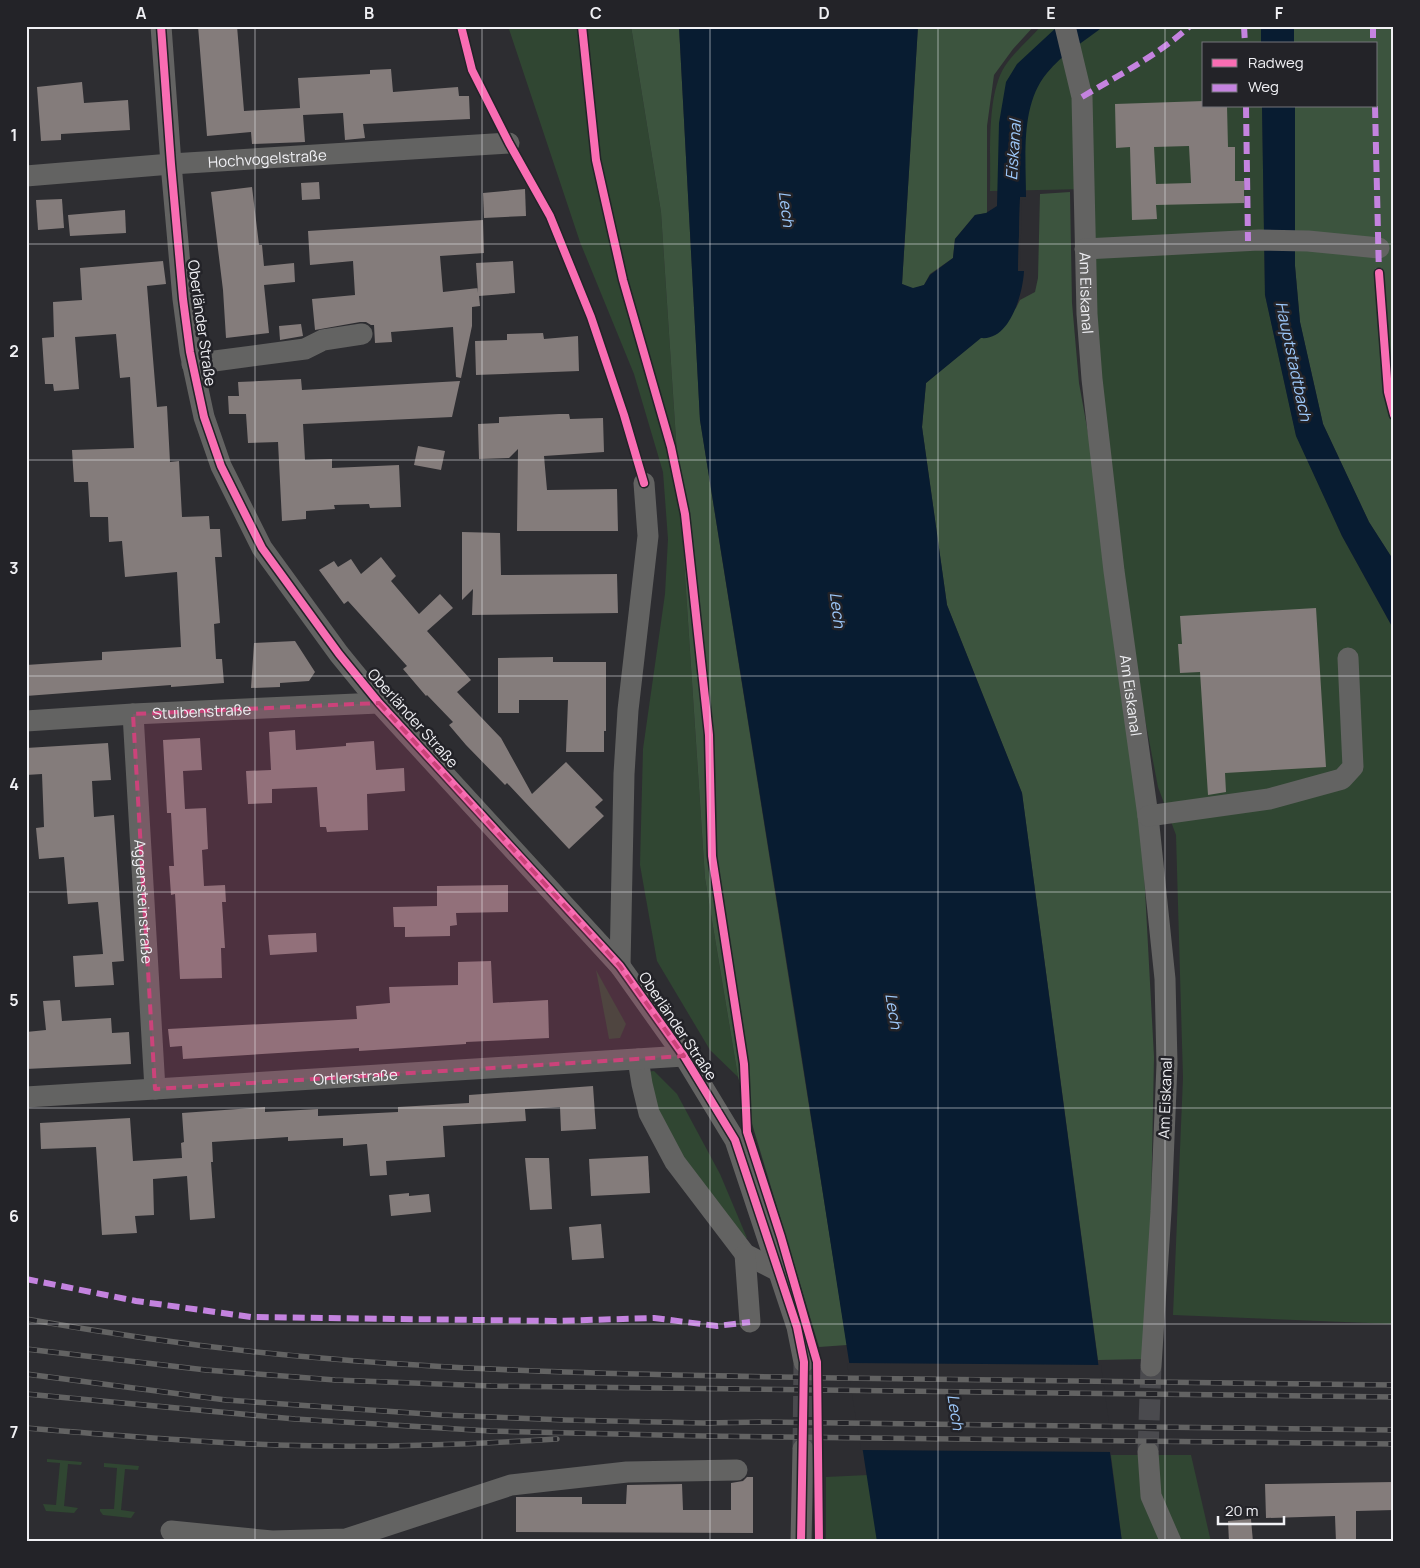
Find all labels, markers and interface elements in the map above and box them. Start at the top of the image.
text: A [136,2,147,24]
text: B [364,2,374,24]
text: C [590,2,602,24]
text: D [818,2,830,24]
text: E [1046,2,1056,24]
text: F [1275,2,1284,24]
legend [1202,42,1378,108]
text: Radweg [1248,52,1304,73]
text: Weg [1248,76,1279,97]
water label: Eiskanal [1000,117,1026,181]
text: 1 [10,124,18,146]
street label: Hochvogelstraße [207,144,328,172]
water label: Lech [774,190,800,229]
street label: Am Eiskanal [1075,252,1099,335]
street label: Oberländer Straße [183,259,221,388]
water label: Hauptstadtbach [1271,299,1317,423]
text: 2 [9,340,19,362]
text: 3 [9,557,19,579]
water label: Lech [825,591,851,630]
street label: Am Eiskanal [1115,653,1147,737]
street label: Oberländer Straße [363,664,463,772]
street label: Stuibenstraße [152,698,252,724]
text: 4 [9,773,19,795]
street label: Aggensteinstraße [130,839,158,965]
street label: Oberländer Straße [634,967,722,1085]
text: 5 [9,989,19,1011]
water label: Lech [880,992,908,1031]
street label: Am Eiskanal [1153,1057,1177,1139]
street label: Ortlerstraße [312,1063,399,1090]
text: 6 [9,1205,19,1227]
water label: Lech [942,1393,970,1432]
text: 7 [10,1421,18,1443]
scale bar [1218,1493,1284,1525]
text: 20 m [1225,1500,1258,1521]

